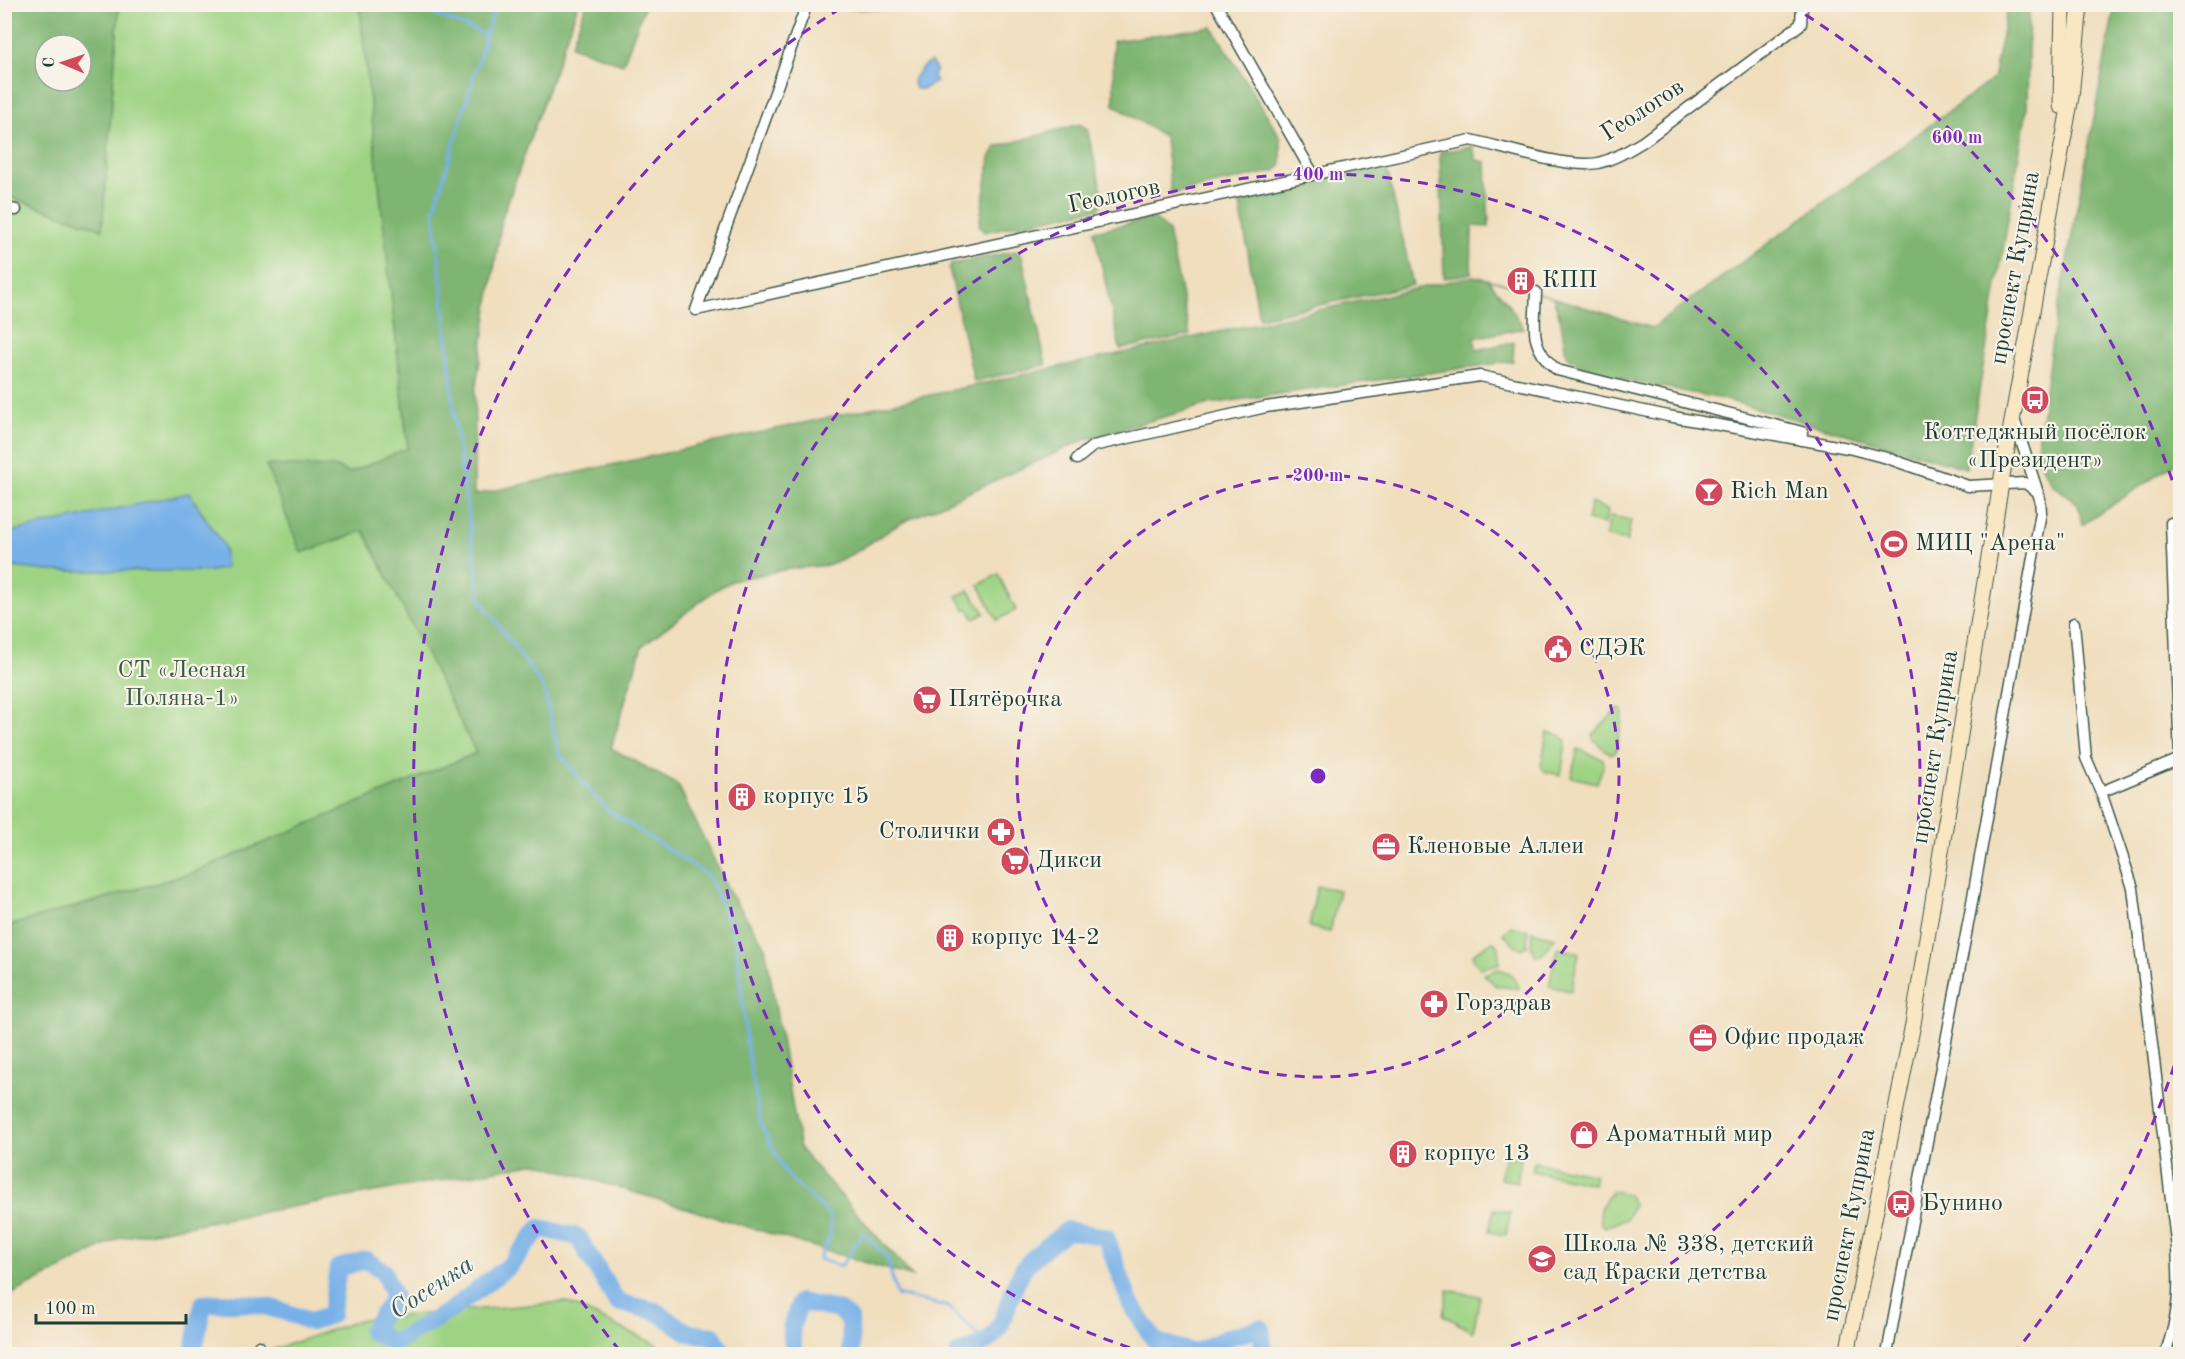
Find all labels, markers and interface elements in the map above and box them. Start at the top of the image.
north arrow [33,33,93,93]
text: С [42,57,58,68]
street label: Геологов [1597,75,1689,147]
text: 600 m [1932,129,1982,147]
text: 400 m [1293,166,1343,184]
street label: проспект Куприна [1987,169,2045,367]
street label: Геологов [1066,176,1162,218]
building icon: КПП [1505,265,1537,297]
place label: КПП [1542,269,1597,293]
bus stop icon: Коттеджный посёлок «Президент» [2019,384,2051,416]
place label: Коттеджный посёлок «Президент» [1923,421,2147,473]
text: 200 m [1293,467,1343,485]
bar icon: Rich Man [1693,476,1725,508]
place label: Rich Man [1730,480,1829,504]
sports icon: МИЦ "Арена" [1878,528,1910,560]
place label: МИЦ "Арена" [1915,532,2065,556]
public building icon: СДЭК [1542,633,1574,665]
place label: СДЭК [1579,637,1646,661]
street label: проспект Куприна [1909,648,1963,846]
park label: СТ «Лесная Поляна-1» [117,659,247,711]
supermarket icon: Пятёрочка [911,684,943,716]
place label: Пятёрочка [948,688,1062,712]
centre of rings [1308,766,1328,786]
building icon: корпус 15 [726,781,758,813]
place label: корпус 15 [763,785,869,809]
pharmacy icon: Столички [985,816,1017,848]
place label: Столички [879,820,980,844]
office icon: Кленовые Аллеи [1370,831,1402,863]
place label: Кленовые Аллеи [1407,835,1584,859]
supermarket icon: Дикси [999,845,1031,877]
place label: Дикси [1036,849,1102,873]
building icon: корпус 14-2 [934,922,966,954]
place label: корпус 14-2 [971,926,1100,950]
pharmacy icon: Горздрав [1418,988,1450,1020]
place label: Горздрав [1455,992,1551,1016]
office icon: Офис продаж [1687,1022,1719,1054]
place label: Офис продаж [1724,1026,1865,1050]
shop icon: Ароматный мир [1568,1119,1600,1151]
place label: Ароматный мир [1605,1123,1772,1147]
street label: проспект Куприна [1820,1126,1880,1323]
building icon: корпус 13 [1387,1138,1419,1170]
place label: корпус 13 [1424,1142,1530,1166]
bus stop icon: Бунино [1885,1188,1917,1220]
place label: Бунино [1922,1192,2003,1216]
place label: Школа № 338, детский сад Краски детства [1563,1233,1814,1285]
school or university icon: Школа № 338, детский сад Краски детства [1526,1243,1558,1275]
water label: Сосенка [385,1251,479,1325]
scale bar [36,1287,186,1325]
text: 100 m [45,1300,96,1318]

